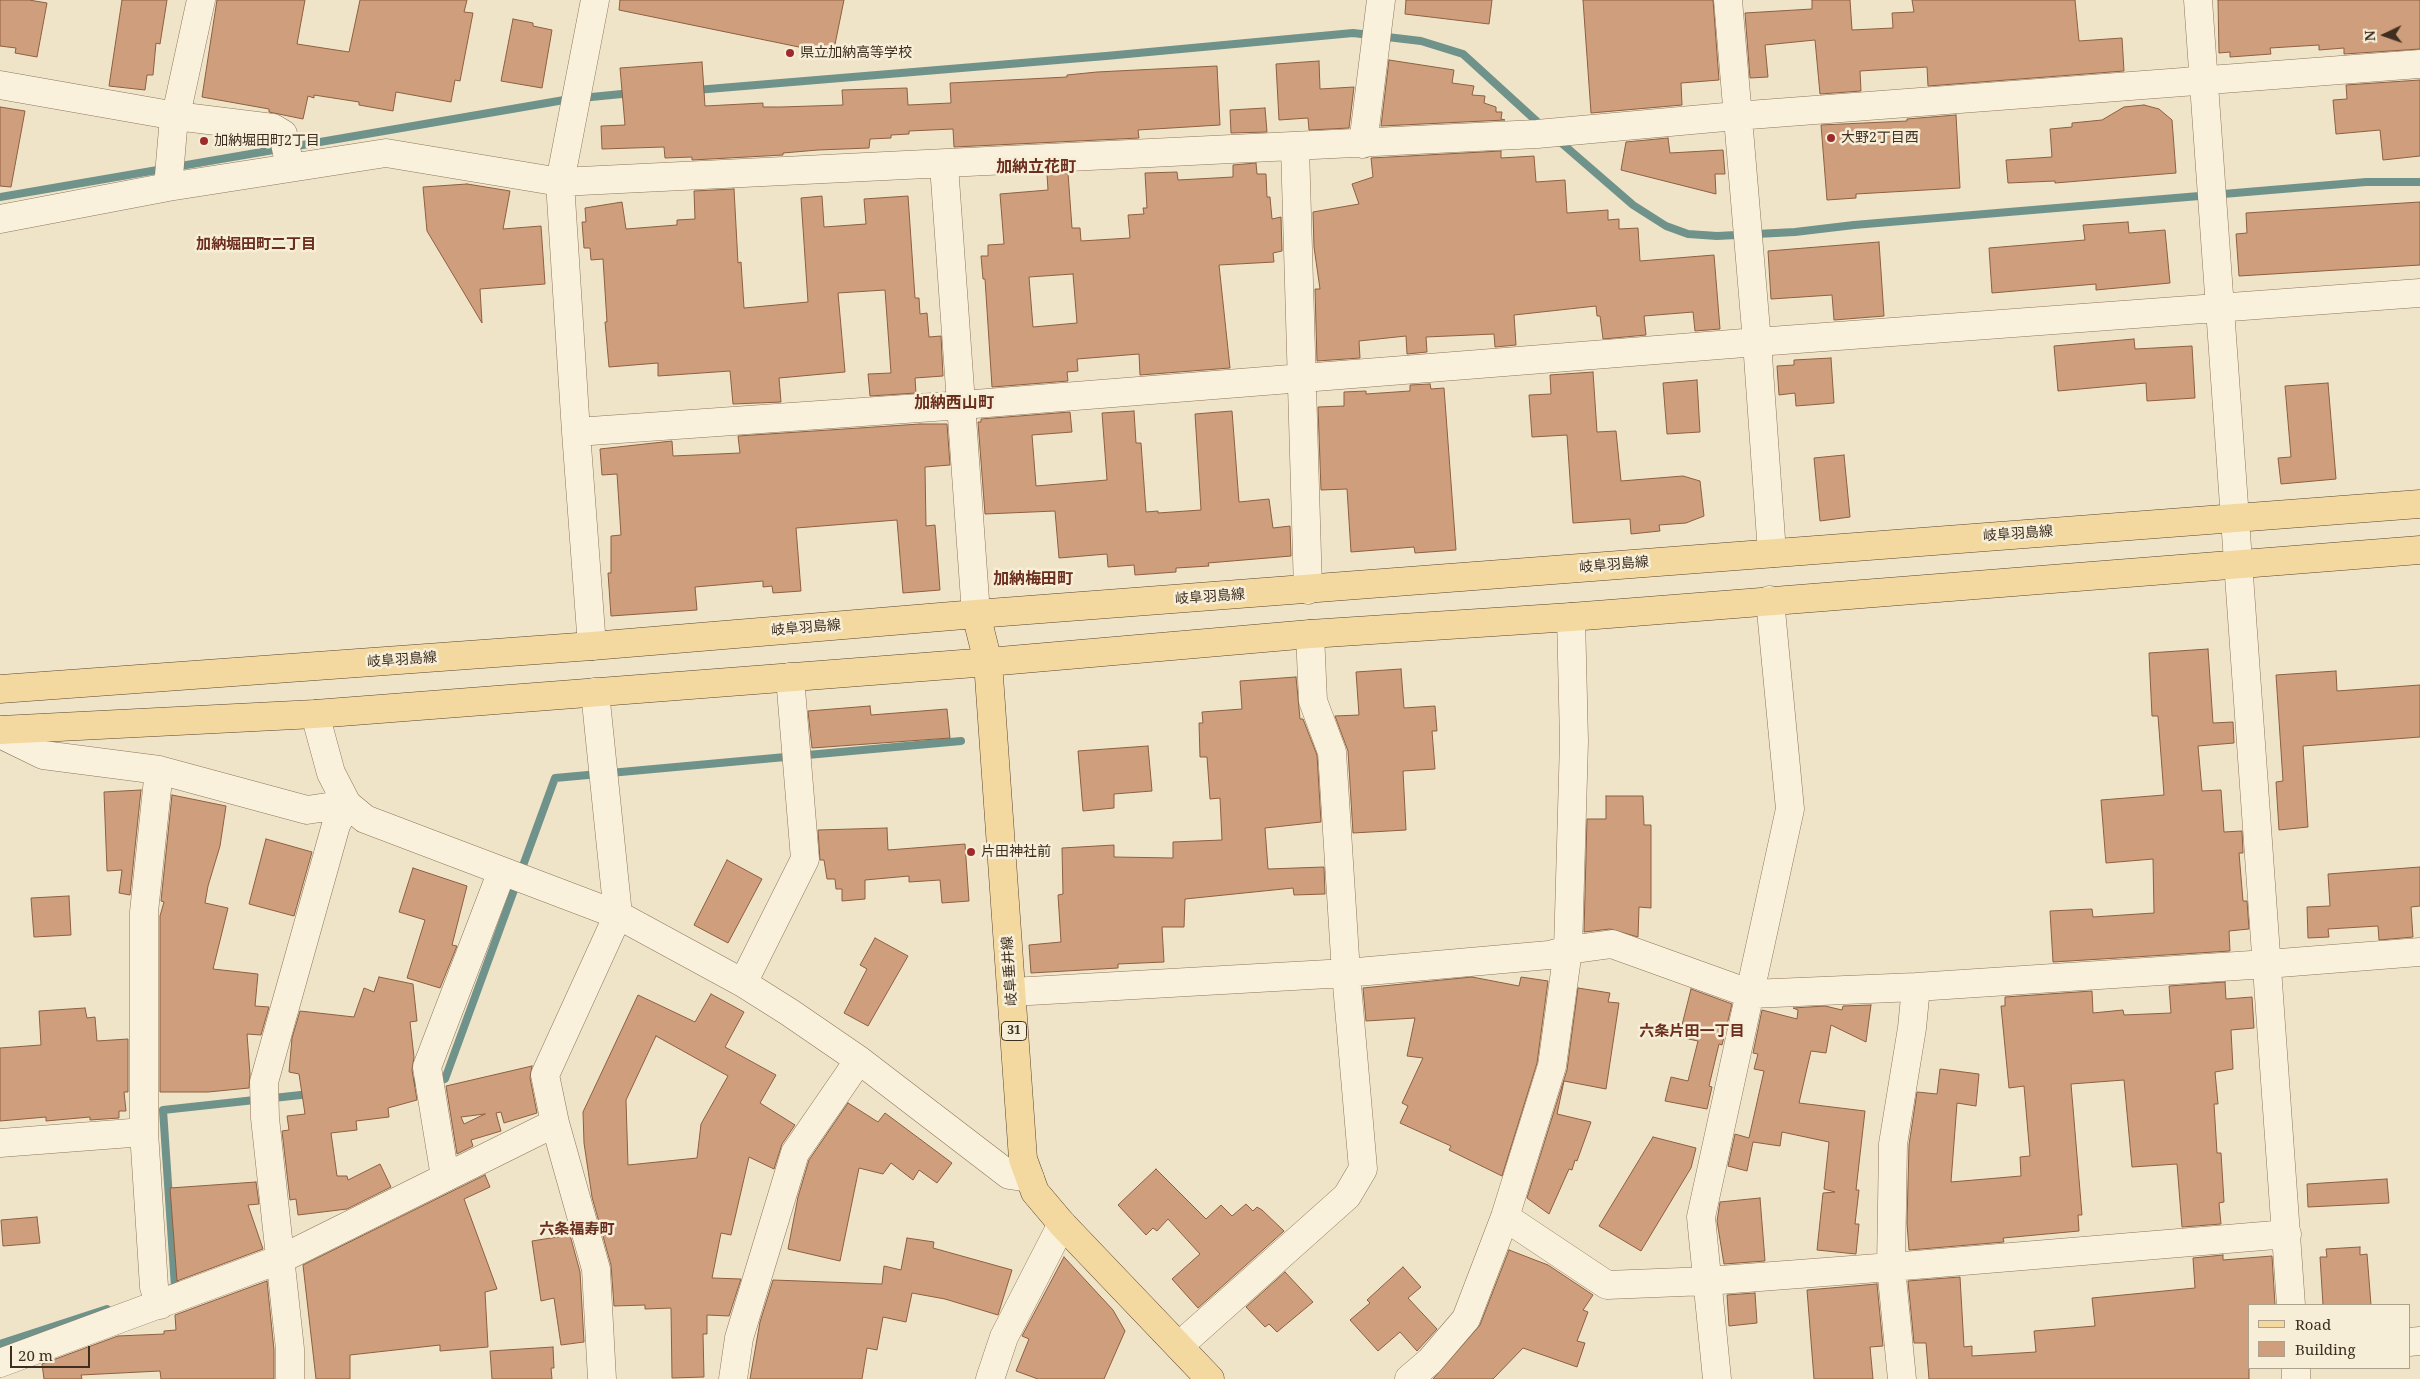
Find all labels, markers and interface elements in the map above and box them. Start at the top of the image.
north arrow [2360,10,2410,60]
text: N [2360,30,2379,42]
place label: 県立加納高等学校 [800,45,912,61]
marker: 県立加納高等学校 [784,47,796,59]
place label: 大野2丁目西 [1841,130,1919,146]
marker: 大野2丁目西 [1825,132,1837,144]
place label: 加納堀田町2丁目 [214,133,320,149]
marker: 加納堀田町2丁目 [198,135,210,147]
district label: 加納立花町 [996,157,1076,177]
district label: 加納堀田町二丁目 [196,236,316,254]
district label: 加納西山町 [914,393,994,413]
street label: 岐阜羽島線 [1982,523,2054,545]
street label: 岐阜羽島線 [1578,554,1650,576]
district label: 加納梅田町 [993,569,1073,589]
street label: 岐阜羽島線 [1174,586,1246,608]
street label: 岐阜羽島線 [770,617,842,639]
street label: 岐阜羽島線 [366,649,438,671]
place label: 片田神社前 [981,844,1051,860]
marker: 片田神社前 [965,846,977,858]
street label: 岐阜垂井線 [999,935,1021,1007]
road number: 31 [1002,1021,1026,1040]
district label: 六条片田一丁目 [1640,1023,1744,1041]
district label: 六条福寿町 [540,1221,614,1239]
legend [2248,1304,2410,1369]
text: Road [2295,1314,2331,1334]
scale bar [12,1336,92,1368]
text: Building [2295,1339,2356,1359]
text: 20 m [18,1345,53,1365]

